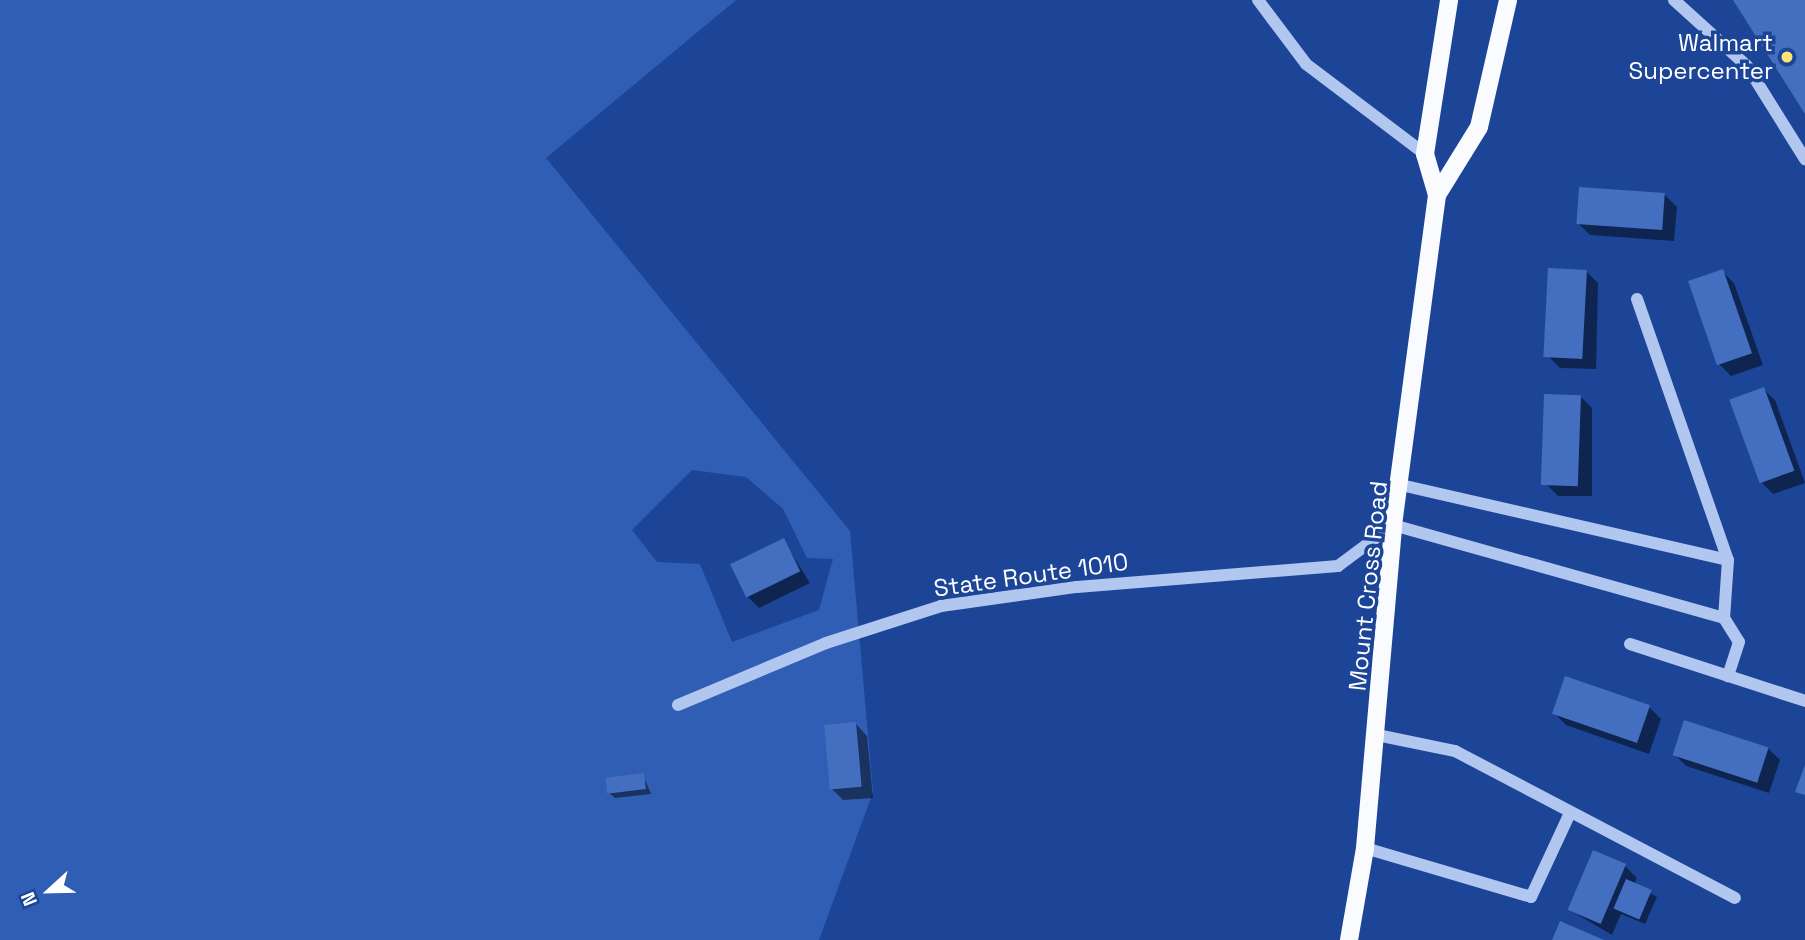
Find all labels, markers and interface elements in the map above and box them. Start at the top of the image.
place label: Walmart Supercenter [1629,29,1773,85]
marker: Walmart Supercenter [1779,49,1795,65]
street label: Mount Cross Road [1343,480,1393,692]
street label: State Route 1010 [932,547,1130,603]
north arrow [14,856,84,926]
text: N [15,888,43,910]

